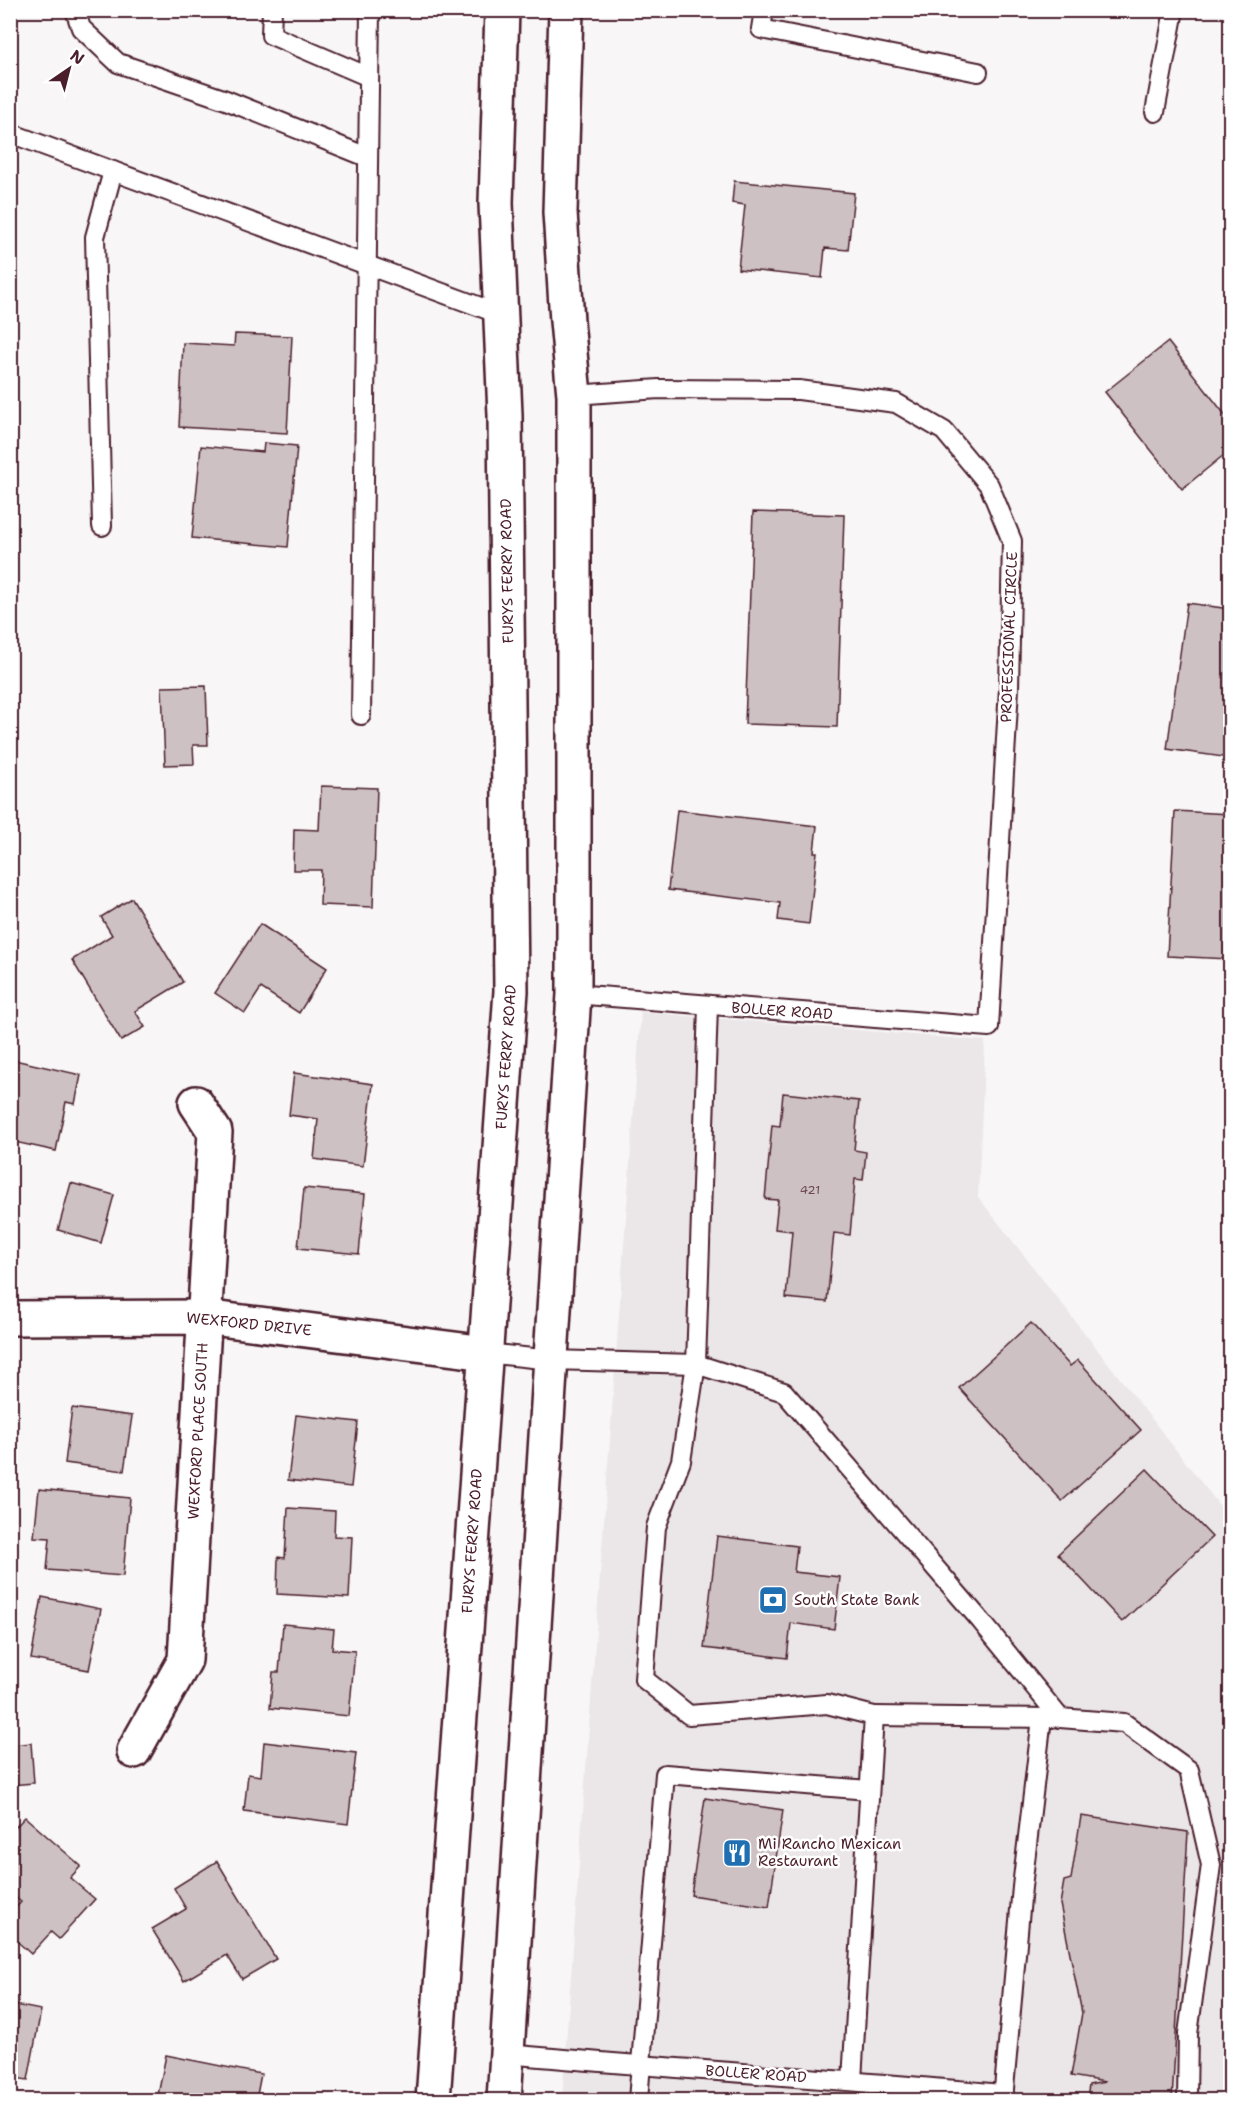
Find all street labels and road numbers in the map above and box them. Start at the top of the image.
street label: FURYS FERRY ROAD [496,498,518,644]
street label: PROFESSIONAL CIRCLE [996,551,1022,723]
street label: FURYS FERRY ROAD [491,984,521,1130]
street label: BOLLER ROAD [731,997,833,1025]
street label: WEXFORD DRIVE [185,1307,313,1341]
street label: WEXFORD PLACE SOUTH [183,1342,213,1520]
street label: FURYS FERRY ROAD [457,1468,487,1614]
street label: BOLLER ROAD [705,2060,807,2088]

